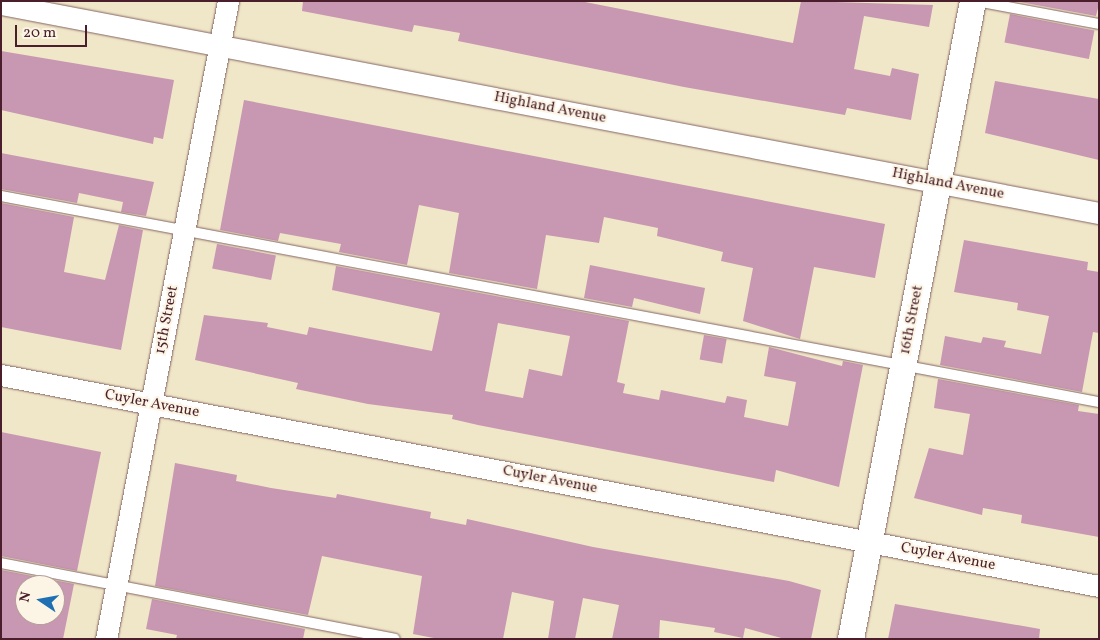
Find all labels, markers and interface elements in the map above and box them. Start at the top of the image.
scale bar [18,15,90,47]
text: 20 m [23,23,56,44]
street label: Highland Avenue [492,88,608,128]
street label: Highland Avenue [890,164,1006,204]
street label: 15th Street [152,284,182,356]
street label: 16th Street [896,284,928,356]
street label: Cuyler Avenue [103,386,201,422]
street label: Cuyler Avenue [501,462,599,498]
street label: Cuyler Avenue [899,539,997,575]
north arrow [15,575,65,625]
text: N [15,590,36,604]

